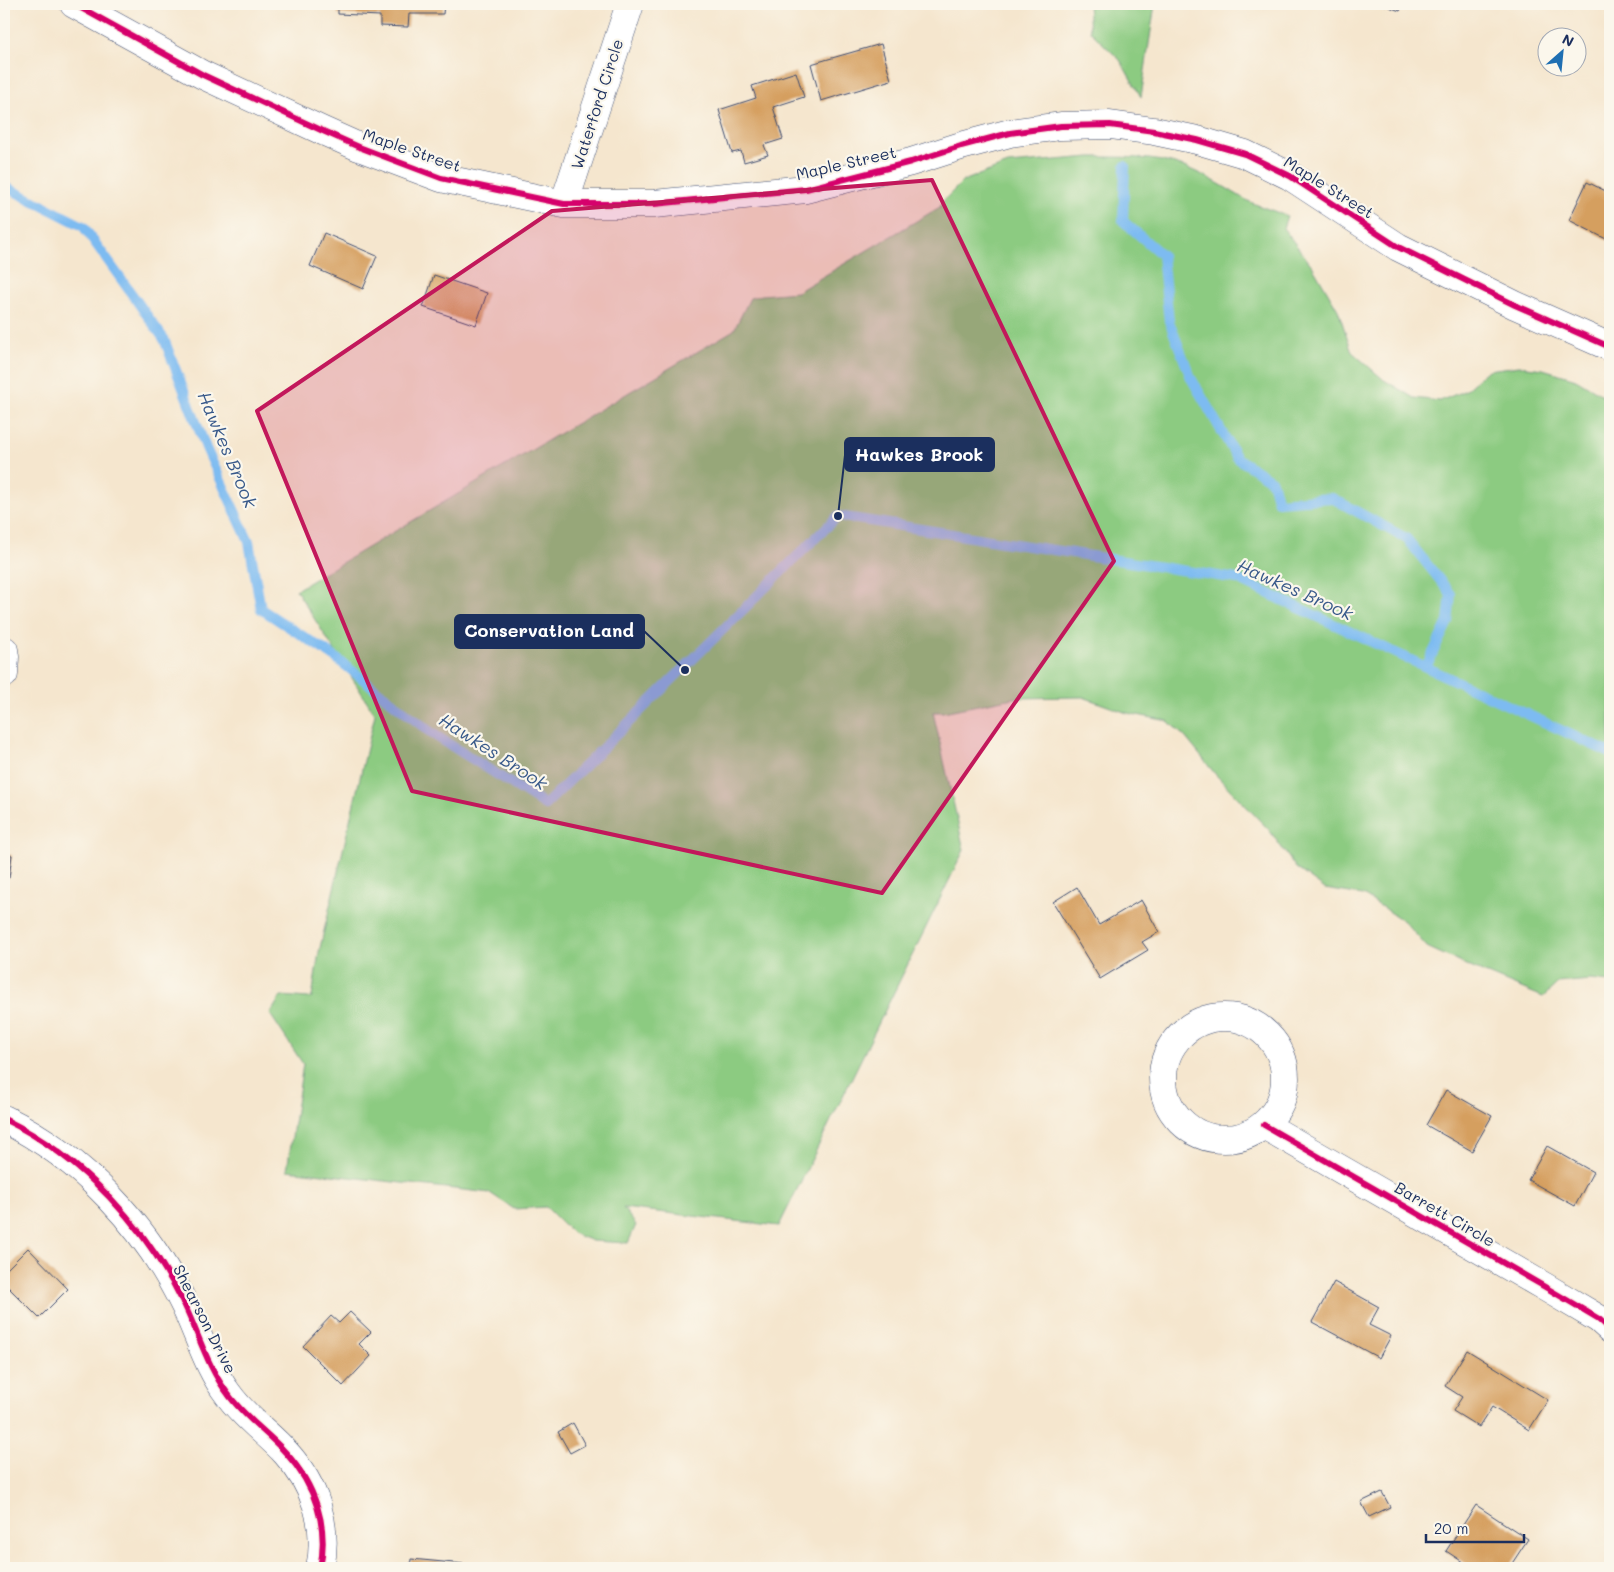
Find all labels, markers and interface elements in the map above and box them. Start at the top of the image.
north arrow [1536,28,1586,78]
text: N [1559,29,1577,51]
street label: Waterford Circle [566,36,627,172]
street label: Maple Street [360,123,464,176]
street label: Maple Street [794,141,898,184]
street label: Maple Street [1280,150,1378,223]
water label: Hawkes Brook [193,388,263,512]
callout: Hawkes Brook [845,438,994,471]
text: Hawkes Brook [855,442,983,466]
water label: Hawkes Brook [1234,553,1357,626]
callout: Conservation Land [455,615,644,648]
text: Conservation Land [464,618,634,642]
water label: Hawkes Brook [435,707,553,795]
street label: Barrett Circle [1391,1176,1499,1251]
street label: Shearson Drive [169,1261,242,1377]
scale bar [1426,1512,1524,1544]
text: 20 m [1434,1518,1468,1538]

